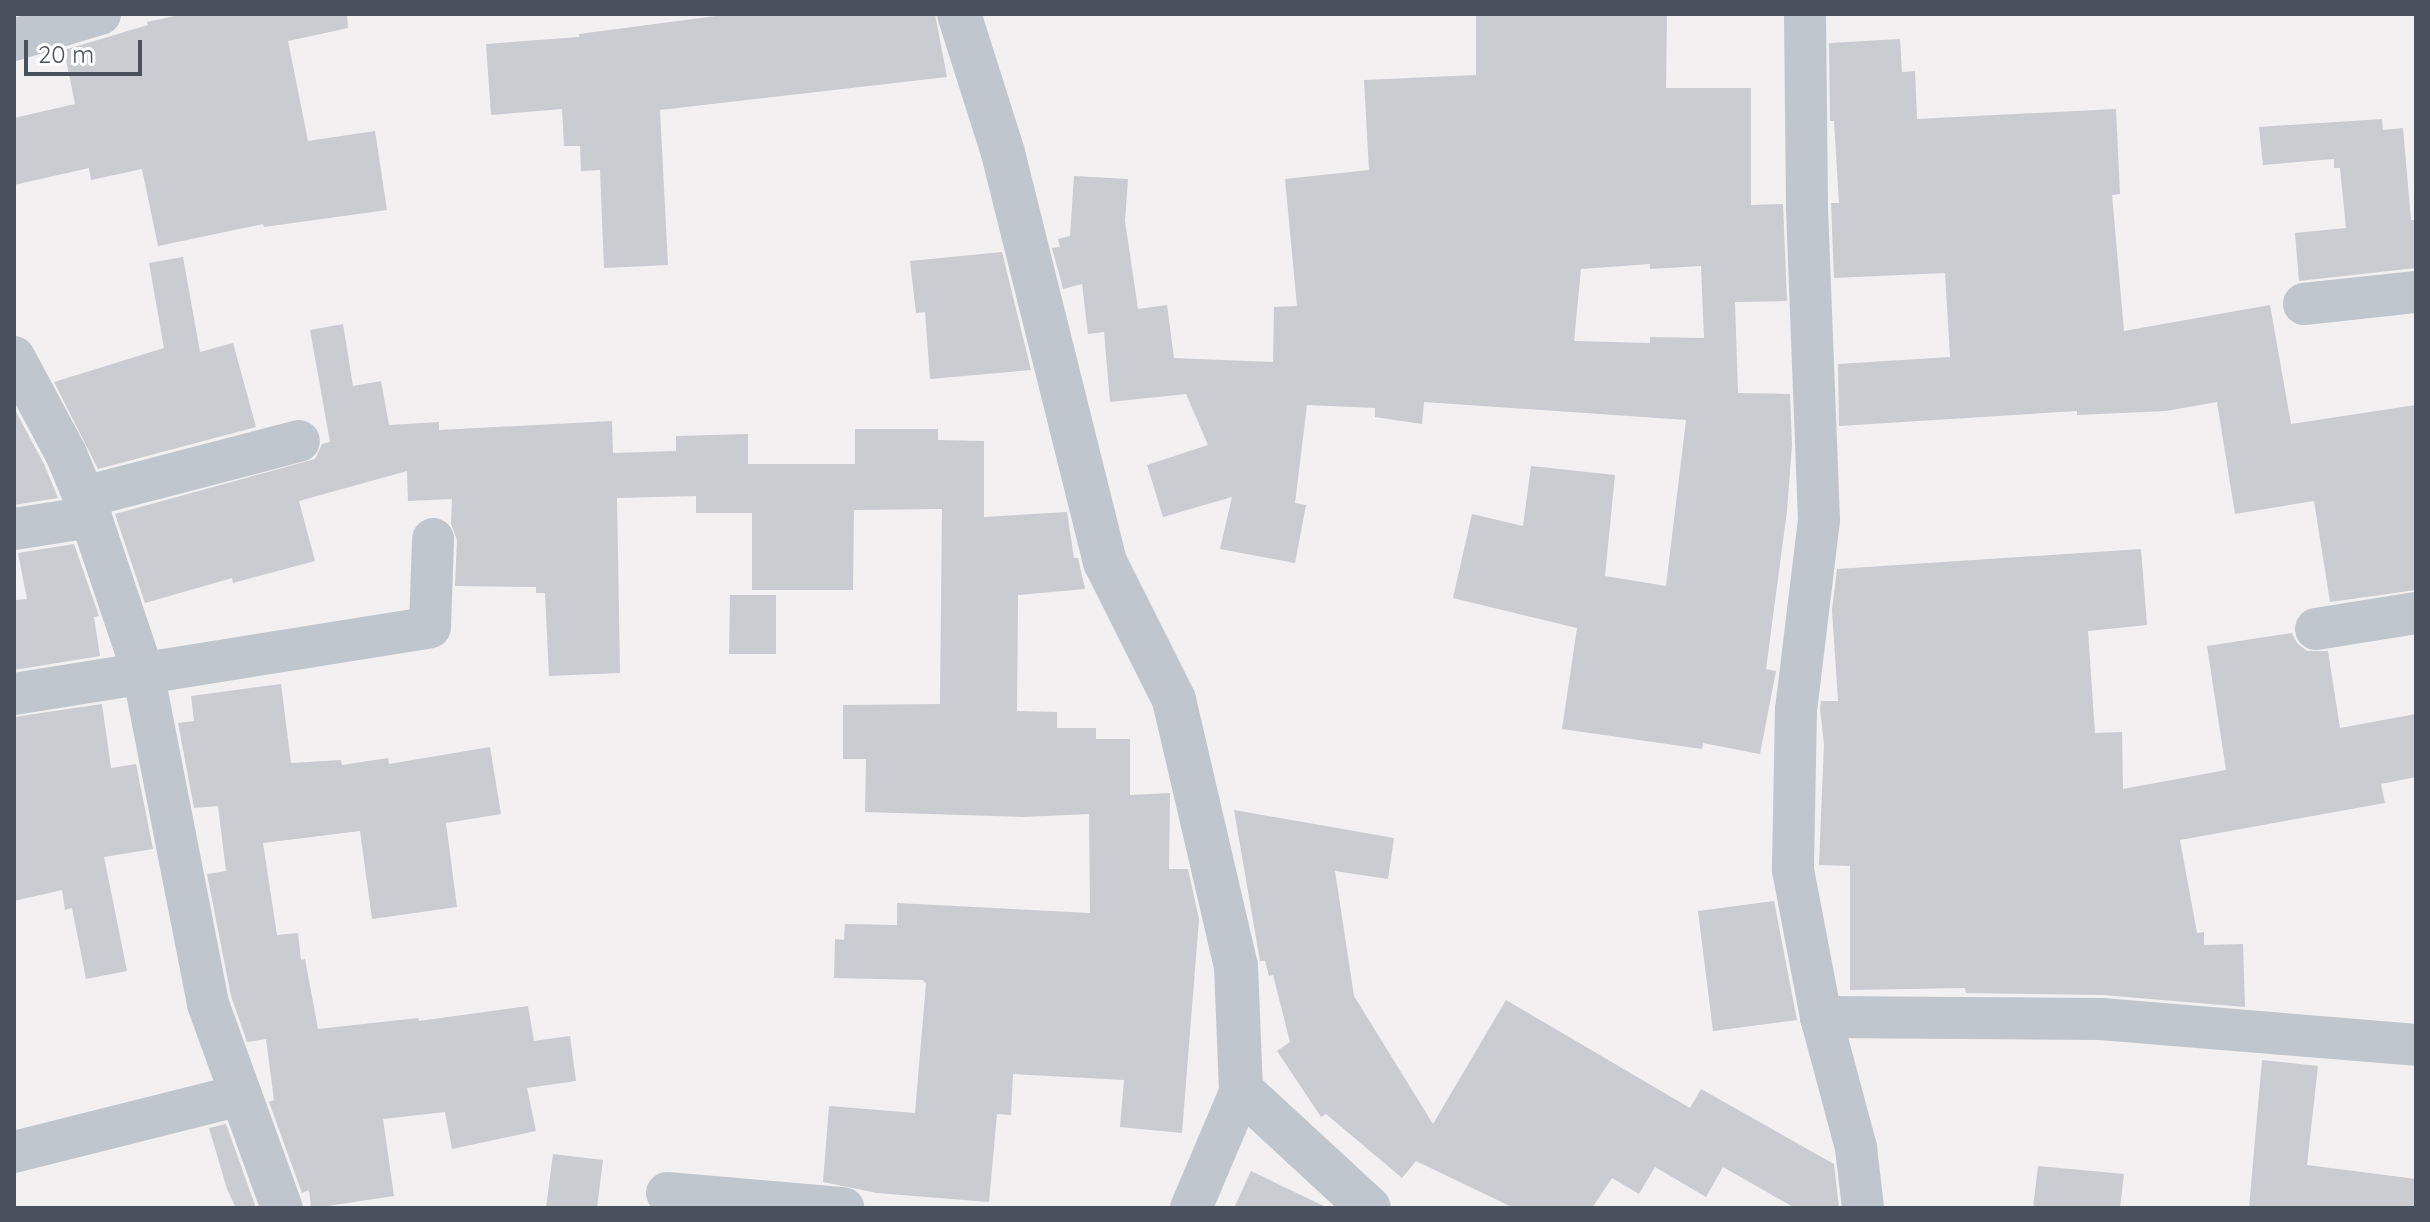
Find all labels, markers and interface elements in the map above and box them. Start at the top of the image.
scale bar [28,24,146,74]
text: 20 m [38,39,94,69]

